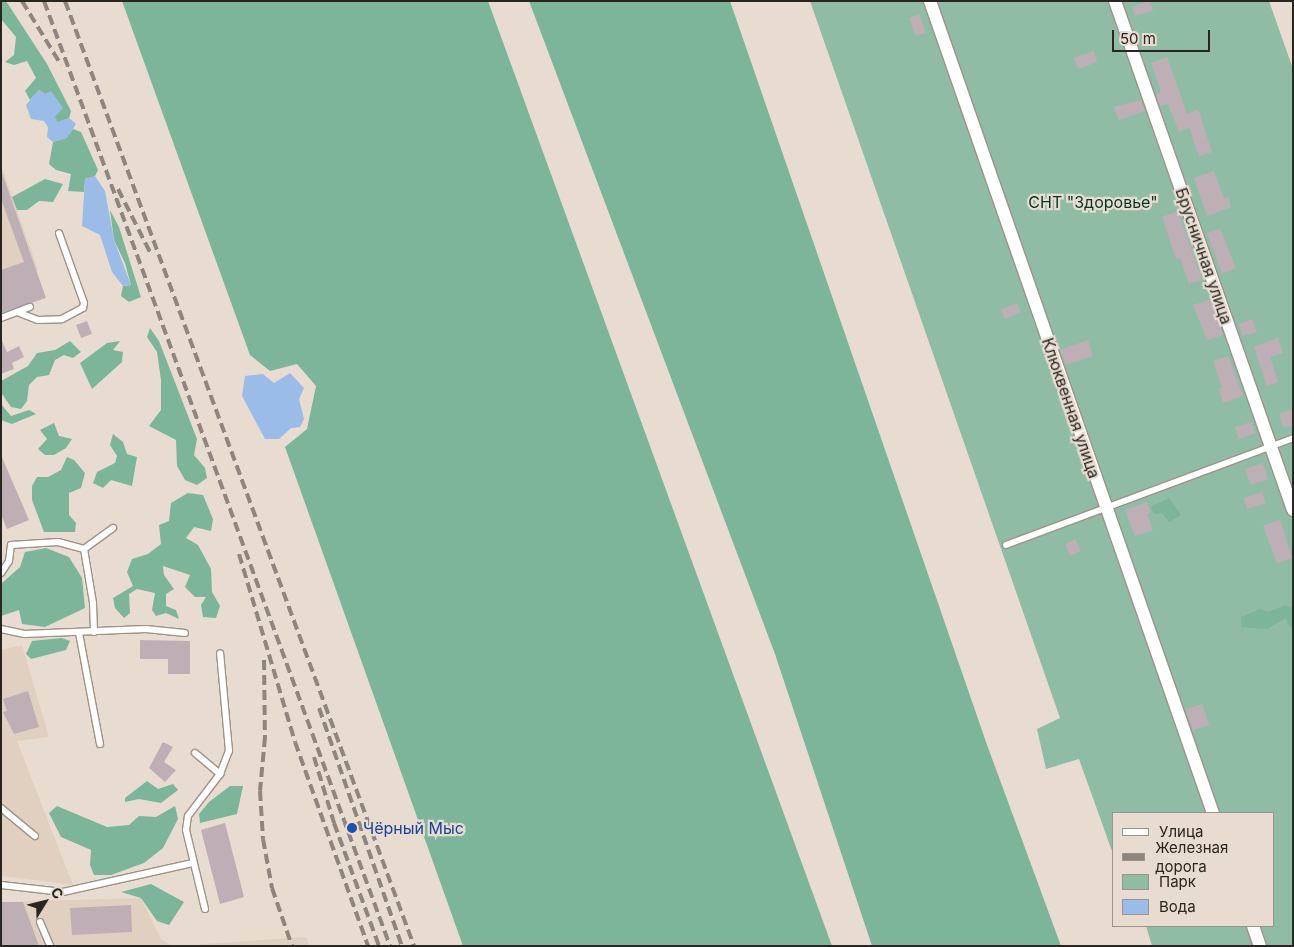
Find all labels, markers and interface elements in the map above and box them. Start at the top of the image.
scale bar [1114,20,1212,52]
text: 50 m [1120,29,1156,48]
street label: Брусничная улица [1172,185,1236,327]
park label: СНТ "Здоровье" [1028,192,1158,212]
street label: Клюквенная улица [1038,335,1104,481]
legend [1112,812,1274,927]
place label: Чёрный Мыс [363,818,464,838]
marker: Чёрный Мыс [345,821,359,835]
text: Улица [1159,822,1203,841]
text: Железная дорога [1155,838,1228,876]
text: Парк [1159,872,1196,891]
north arrow [20,877,70,927]
text: С [48,884,67,902]
text: Вода [1159,897,1196,916]

